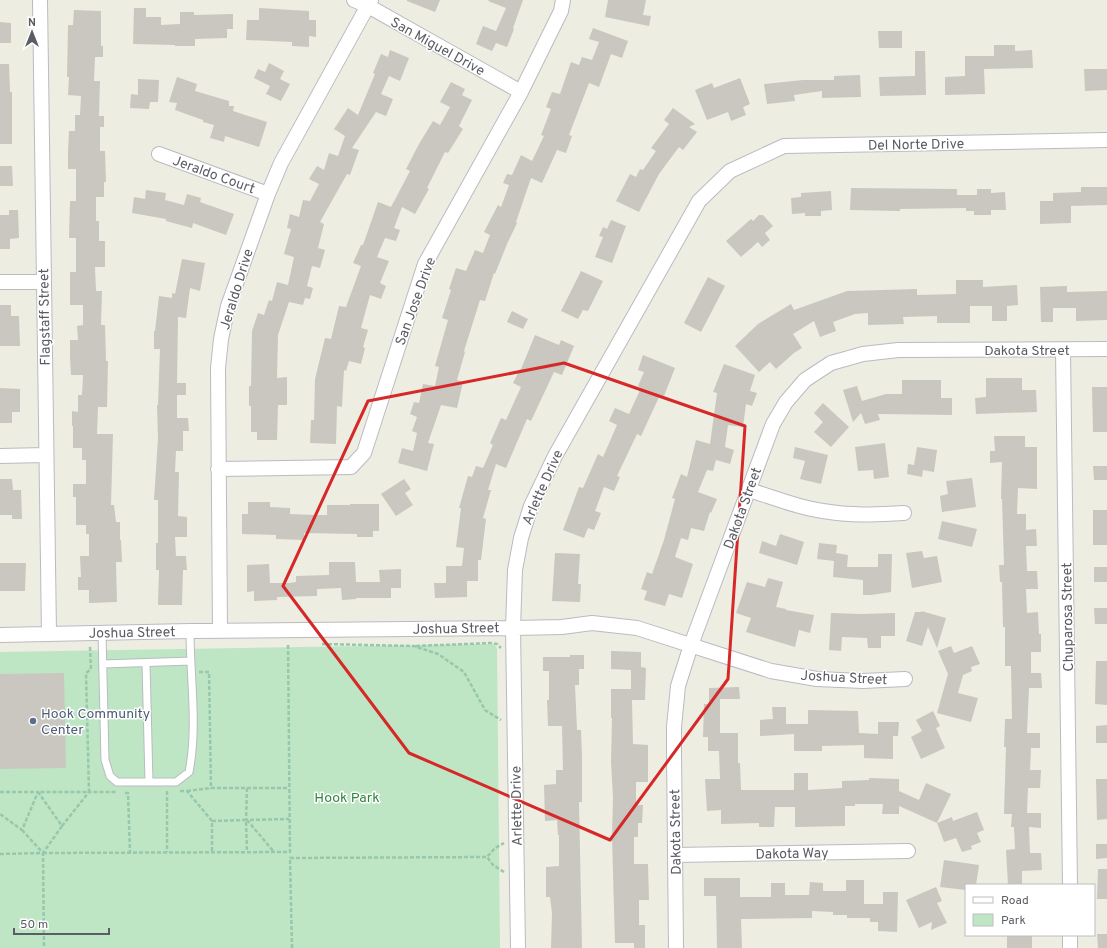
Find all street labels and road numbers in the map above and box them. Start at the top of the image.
street label: San Miguel Drive [387,14,487,80]
street label: Del Norte Drive [868,136,964,155]
street label: Jeraldo Court [170,153,257,198]
street label: Jeraldo Drive [217,247,258,332]
street label: San Jose Drive [393,255,440,348]
street label: Flagstaff Street [36,268,55,366]
street label: Dakota Street [984,343,1070,360]
street label: Arlette Drive [519,448,567,528]
street label: Dakota Street [721,465,766,552]
street label: Chuparosa Street [1059,562,1078,672]
street label: Joshua Street [412,620,500,639]
street label: Joshua Street [88,624,176,643]
street label: Joshua Street [800,668,888,689]
street label: Arlette Drive [508,766,527,846]
street label: Dakota Street [667,789,686,875]
street label: Dakota Way [755,845,829,864]

